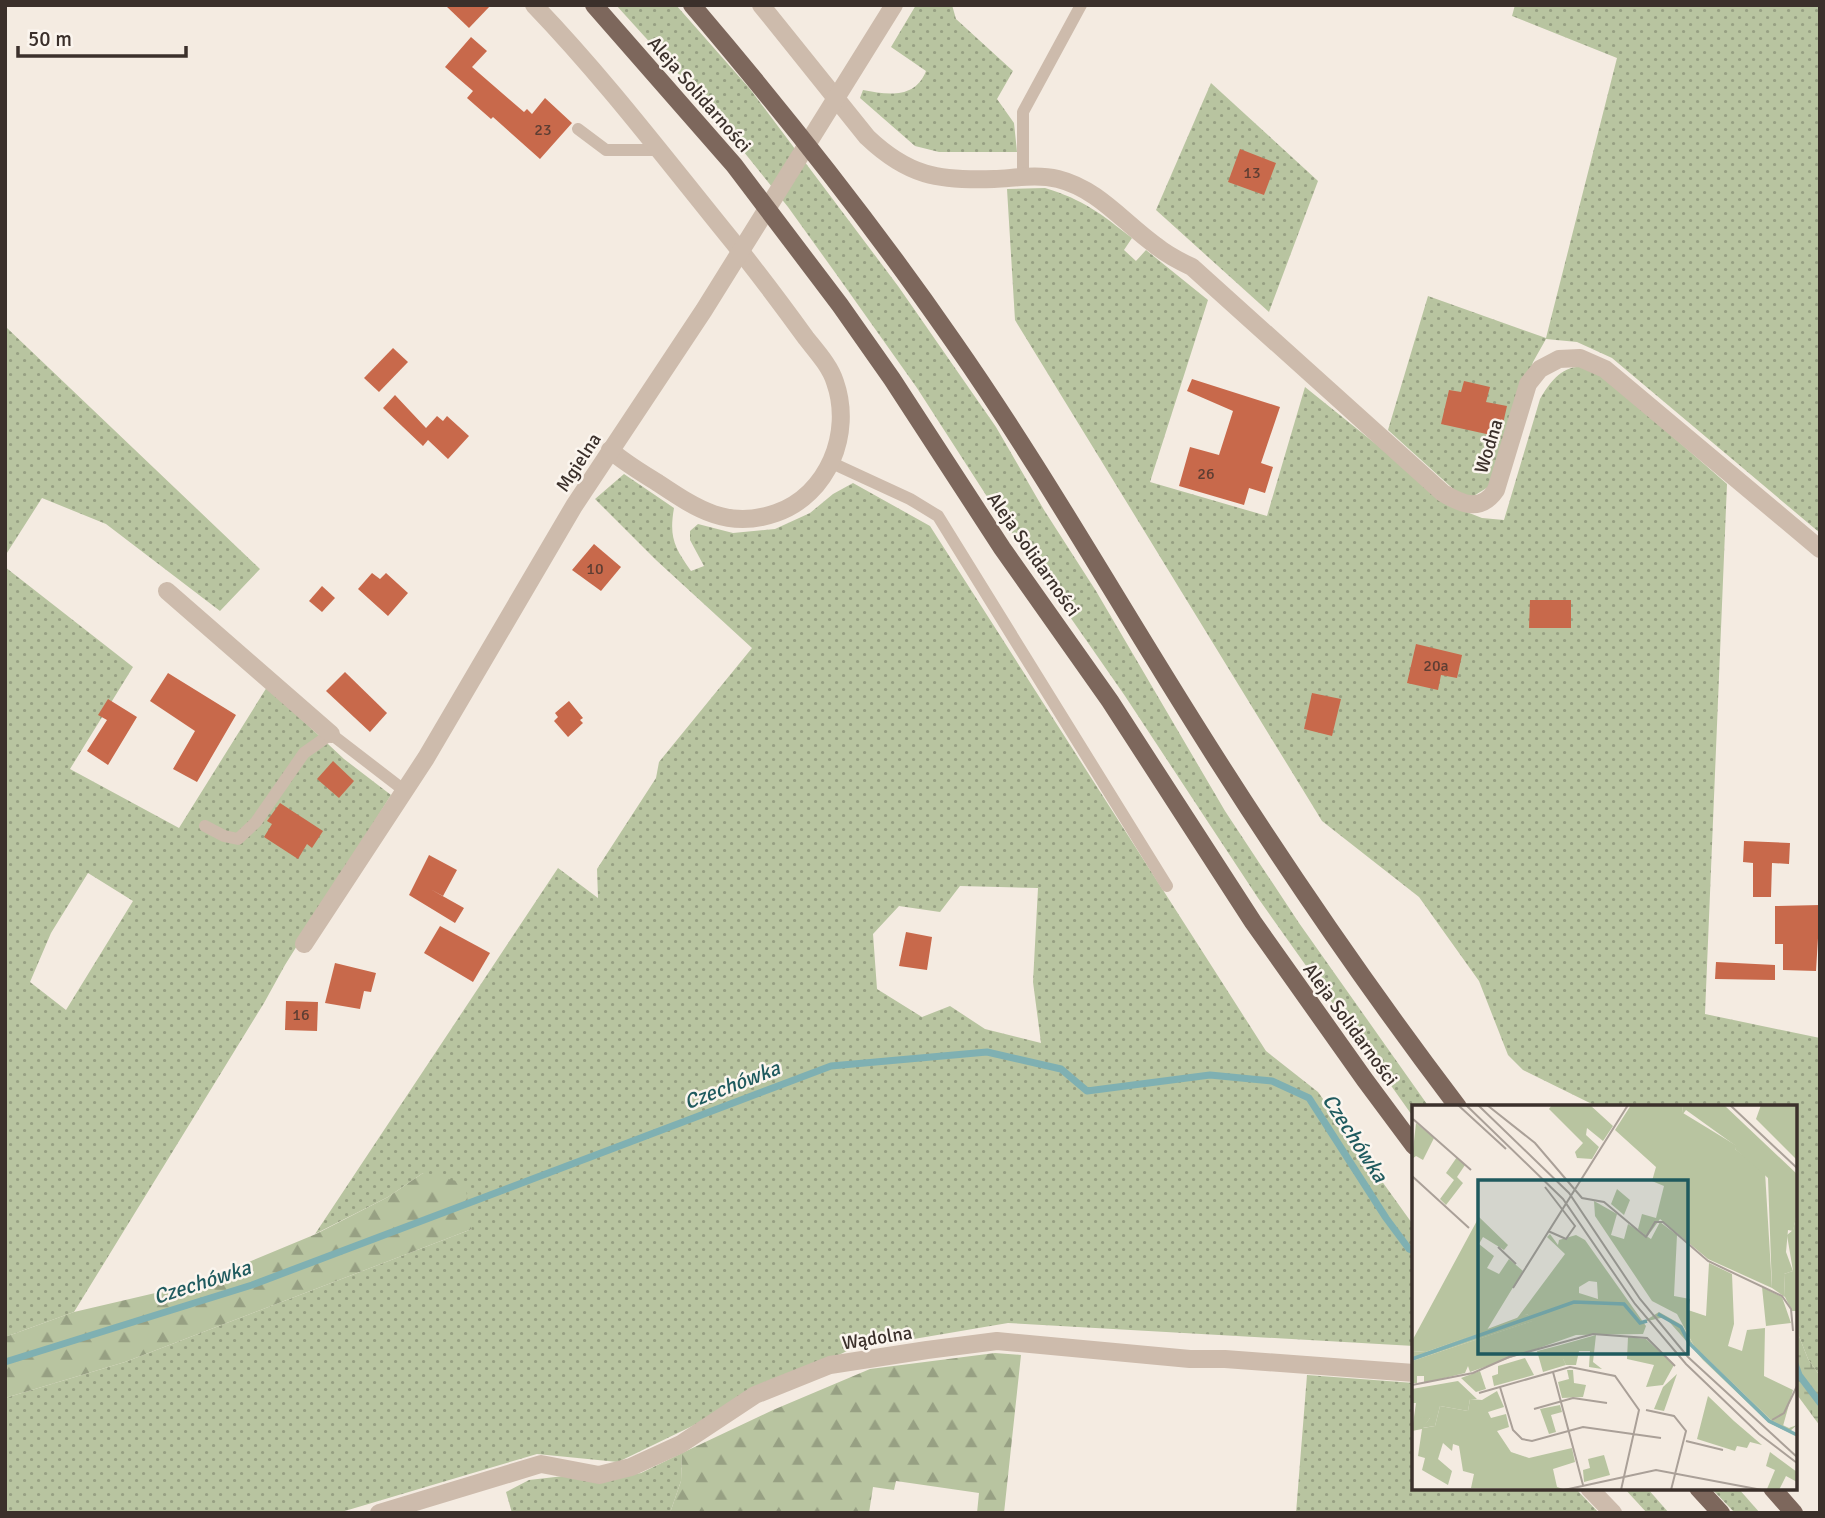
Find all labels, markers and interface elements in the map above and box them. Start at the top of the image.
scale bar [18,14,186,58]
text: 50 m [28,26,72,52]
street label: Aleja Solidarności [642,32,756,158]
house number: 23 [534,120,552,140]
house number: 13 [1243,163,1261,183]
street label: Wodna [1469,416,1509,476]
street label: Mgielna [551,429,607,497]
house number: 26 [1197,464,1215,484]
street label: Aleja Solidarności [981,488,1085,621]
house number: 10 [586,559,604,579]
house number: 20a [1423,656,1449,676]
street label: Aleja Solidarności [1298,958,1403,1091]
house number: 16 [292,1005,310,1025]
water label: Czechówka [680,1054,785,1115]
water label: Czechówka [1317,1089,1394,1188]
inset map [1412,1105,1797,1490]
water label: Czechówka [150,1254,255,1310]
street label: Wądolna [840,1321,914,1355]

